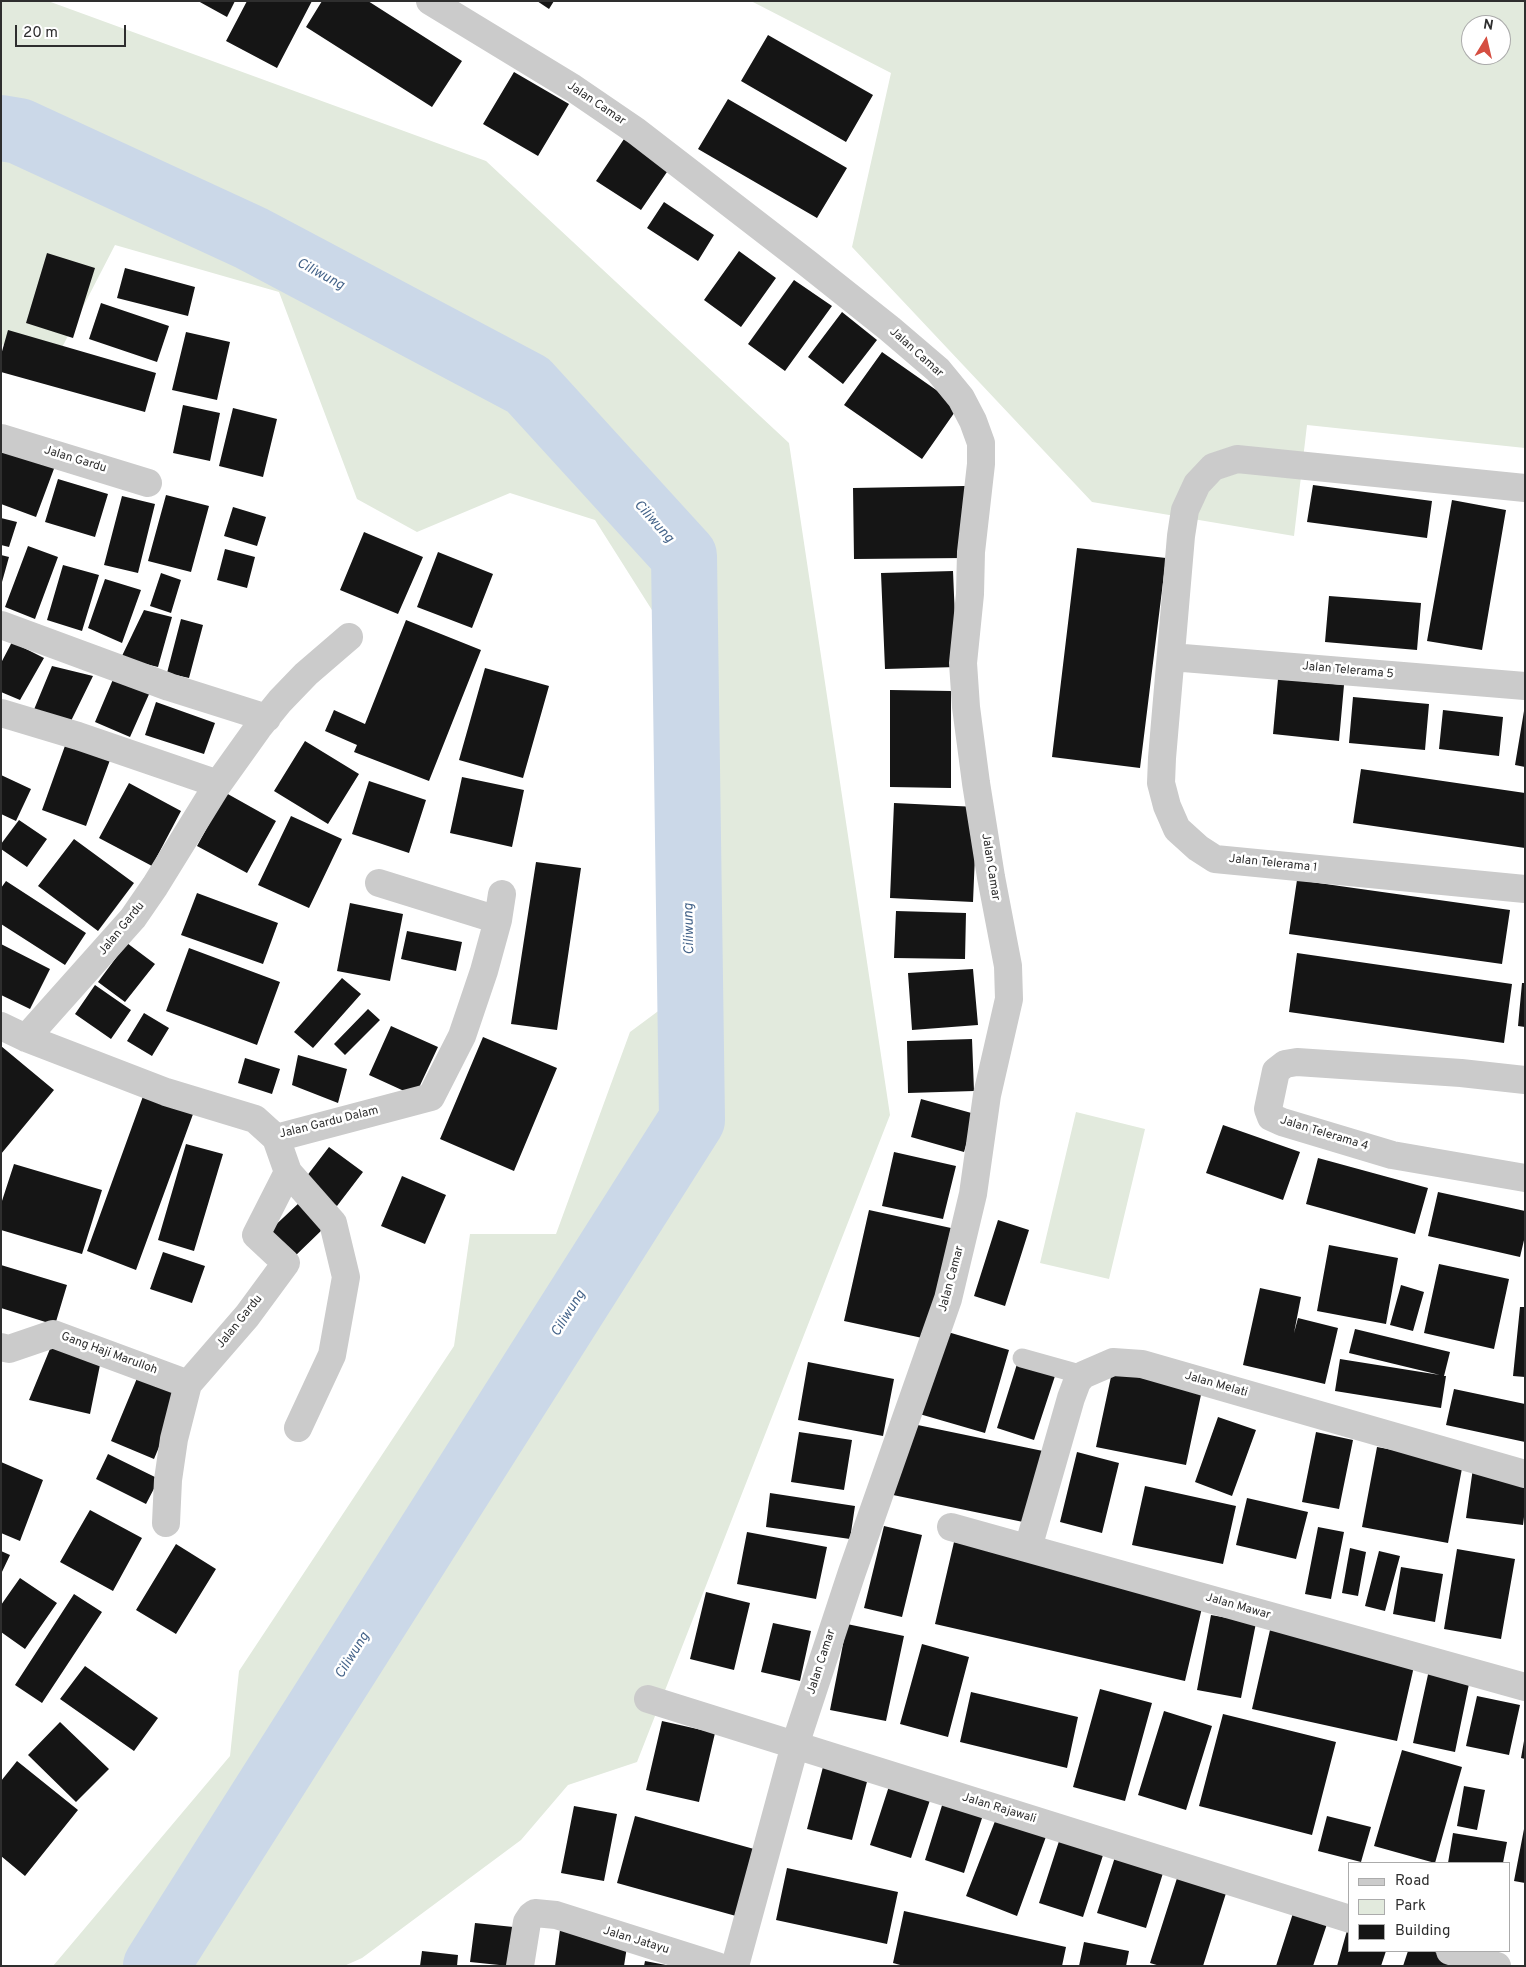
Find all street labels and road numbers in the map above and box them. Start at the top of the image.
street label: Jalan Camar [564,79,628,129]
street label: Jalan Camar [886,325,946,381]
street label: Jalan Gardu [42,444,108,476]
street label: Jalan Telerama 5 [1302,660,1394,682]
street label: Jalan Camar [978,832,1002,902]
street label: Jalan Telerama 1 [1228,852,1318,876]
street label: Jalan Gardu [96,899,148,959]
street label: Jalan Gardu Dalam [278,1104,380,1142]
street label: Jalan Telerama 4 [1278,1114,1370,1154]
street label: Jalan Camar [936,1244,968,1314]
street label: Jalan Gardu [214,1292,266,1352]
street label: Gang Haji Marulloh [59,1330,159,1378]
street label: Jalan Melati [1183,1369,1249,1401]
street label: Jalan Mawar [1204,1591,1272,1623]
street label: Jalan Camar [805,1628,839,1696]
street label: Jalan Rajawali [960,1791,1038,1827]
street label: Jalan Jatayu [601,1924,671,1958]

